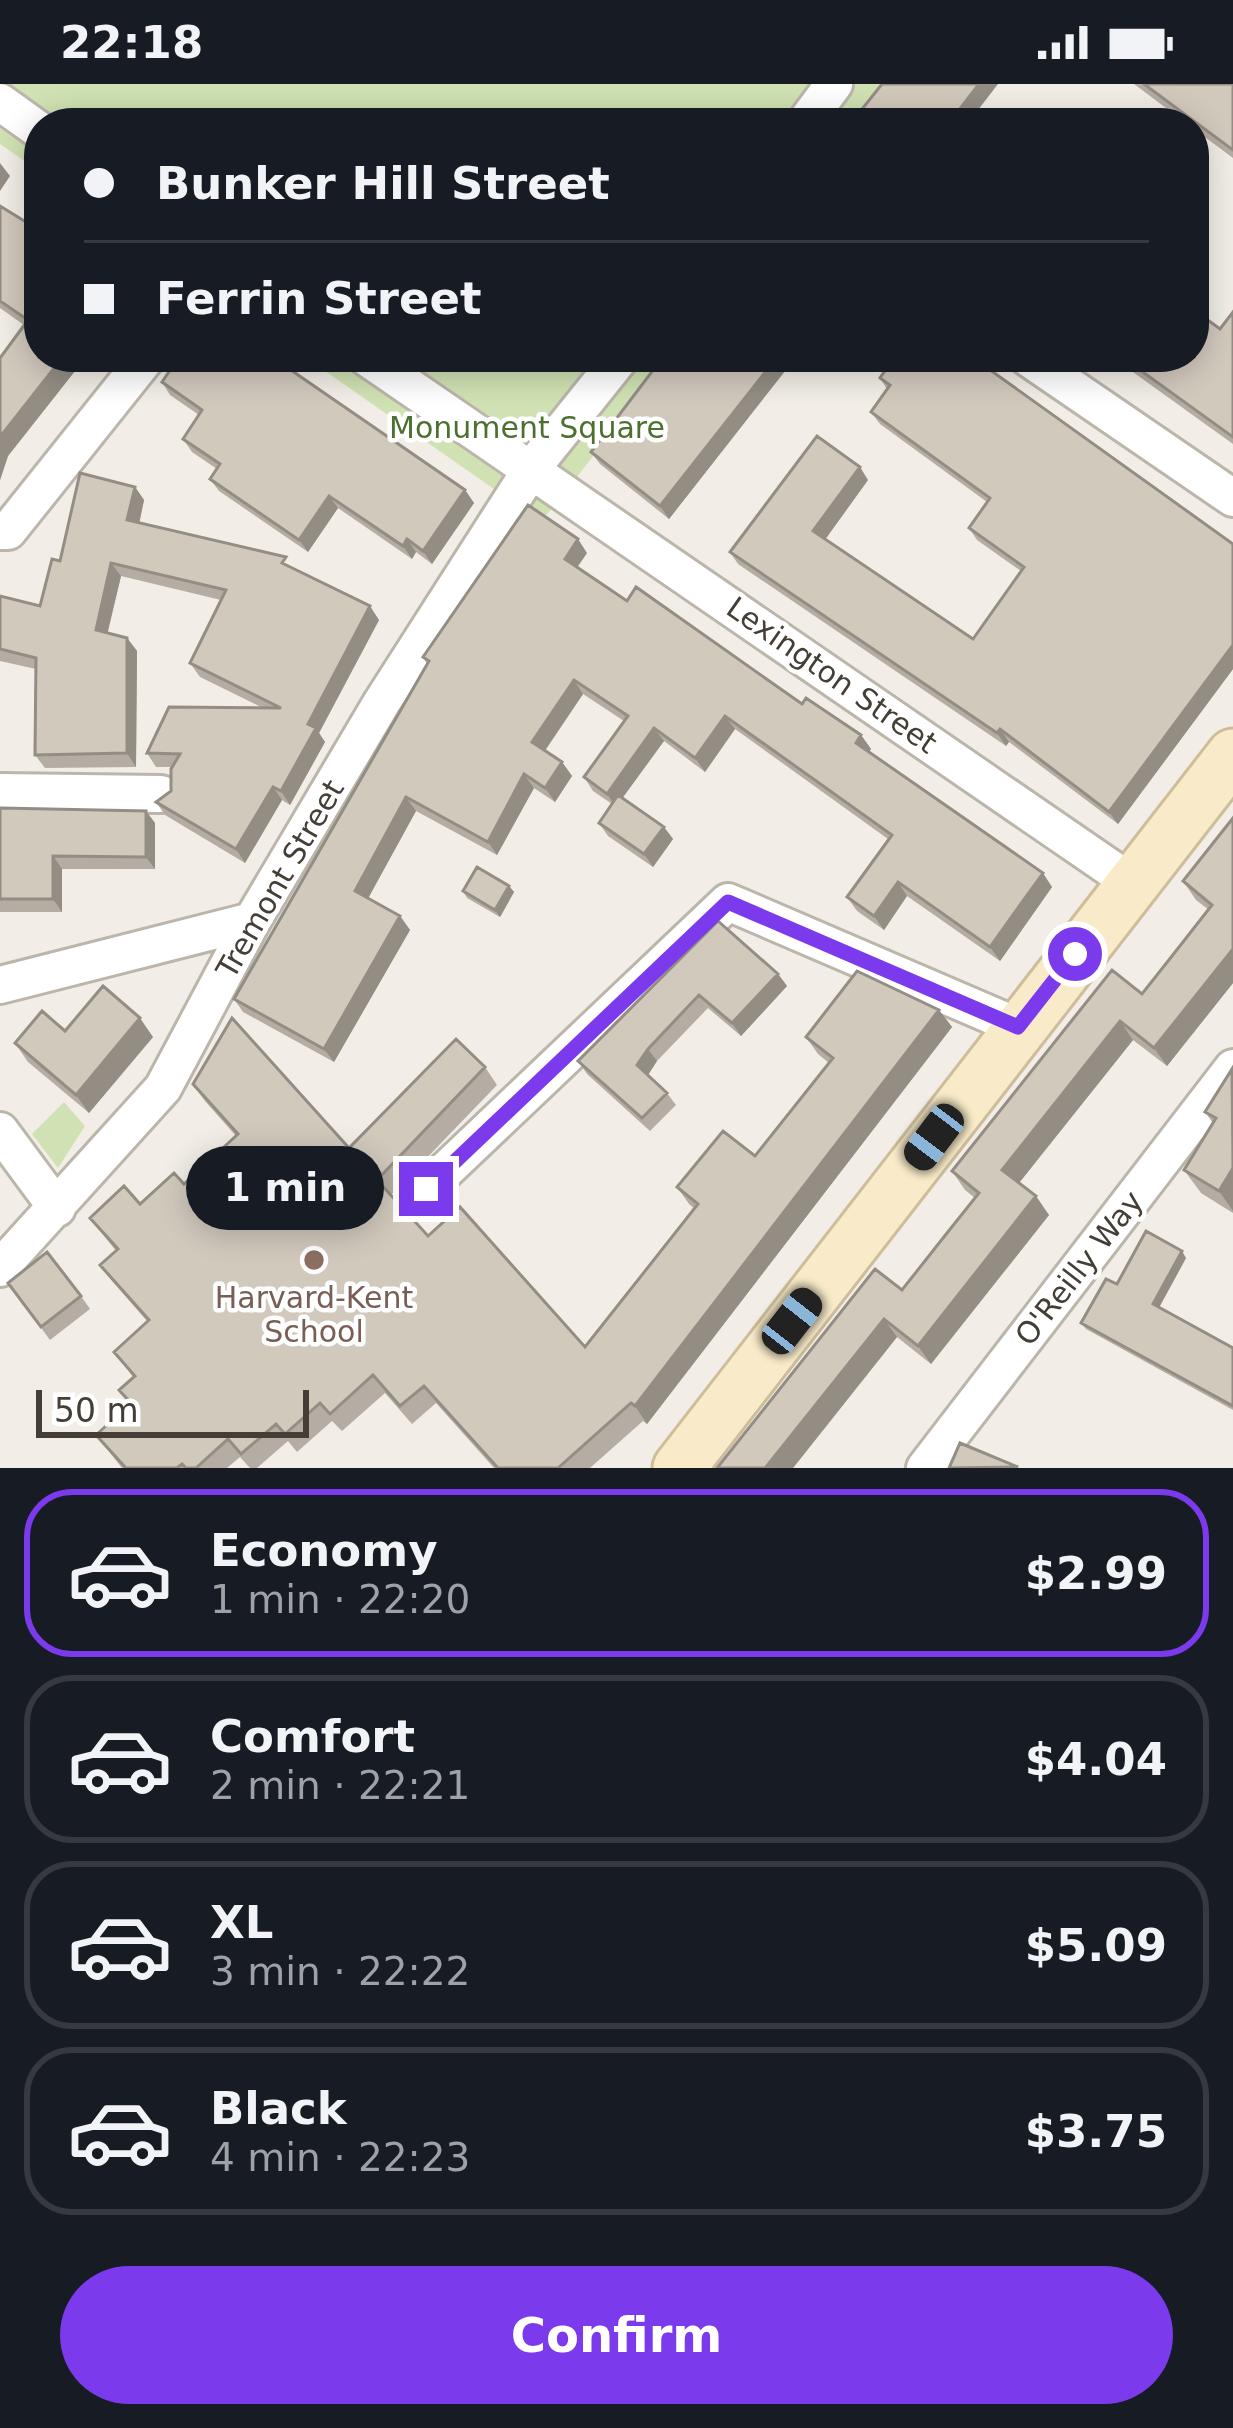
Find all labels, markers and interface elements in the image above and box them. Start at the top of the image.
text: 22:18 [60,16,203,69]
text: Bunker Hill Street [156,157,610,210]
text: Ferrin Street [156,272,482,325]
park label: Monument Square [389,410,665,445]
street label: Lexington Street [720,590,944,761]
street label: Tremont Street [209,773,351,985]
route start [1048,927,1102,981]
car [898,1097,970,1177]
callout: 1 min [186,1147,384,1231]
route end [399,1162,453,1216]
text: 1 min [224,1165,346,1210]
street label: O'Reilly Way [1008,1184,1150,1352]
marker: Harvard-Kent School [301,1247,327,1273]
place label: Harvard-Kent School [215,1280,413,1349]
car [756,1282,828,1360]
scale bar [36,1384,309,1437]
text: 50 m [54,1391,139,1430]
icon: car [66,1519,174,1627]
text: Economy [210,1524,438,1577]
text: $2.99 [1025,1547,1167,1600]
text: 1 min · 22:20 [210,1577,470,1622]
icon: car [66,1705,174,1813]
text: Comfort [210,1710,415,1763]
text: $4.04 [1025,1733,1167,1786]
text: 2 min · 22:21 [210,1763,470,1808]
icon: car [66,1891,174,1999]
text: XL [210,1896,273,1949]
text: $5.09 [1025,1919,1167,1972]
text: 3 min · 22:22 [210,1949,470,1994]
icon: car [66,2077,174,2185]
text: Black [210,2082,347,2135]
text: $3.75 [1025,2105,1167,2158]
text: 4 min · 22:23 [210,2135,470,2180]
button: Confirm [60,2266,1173,2404]

